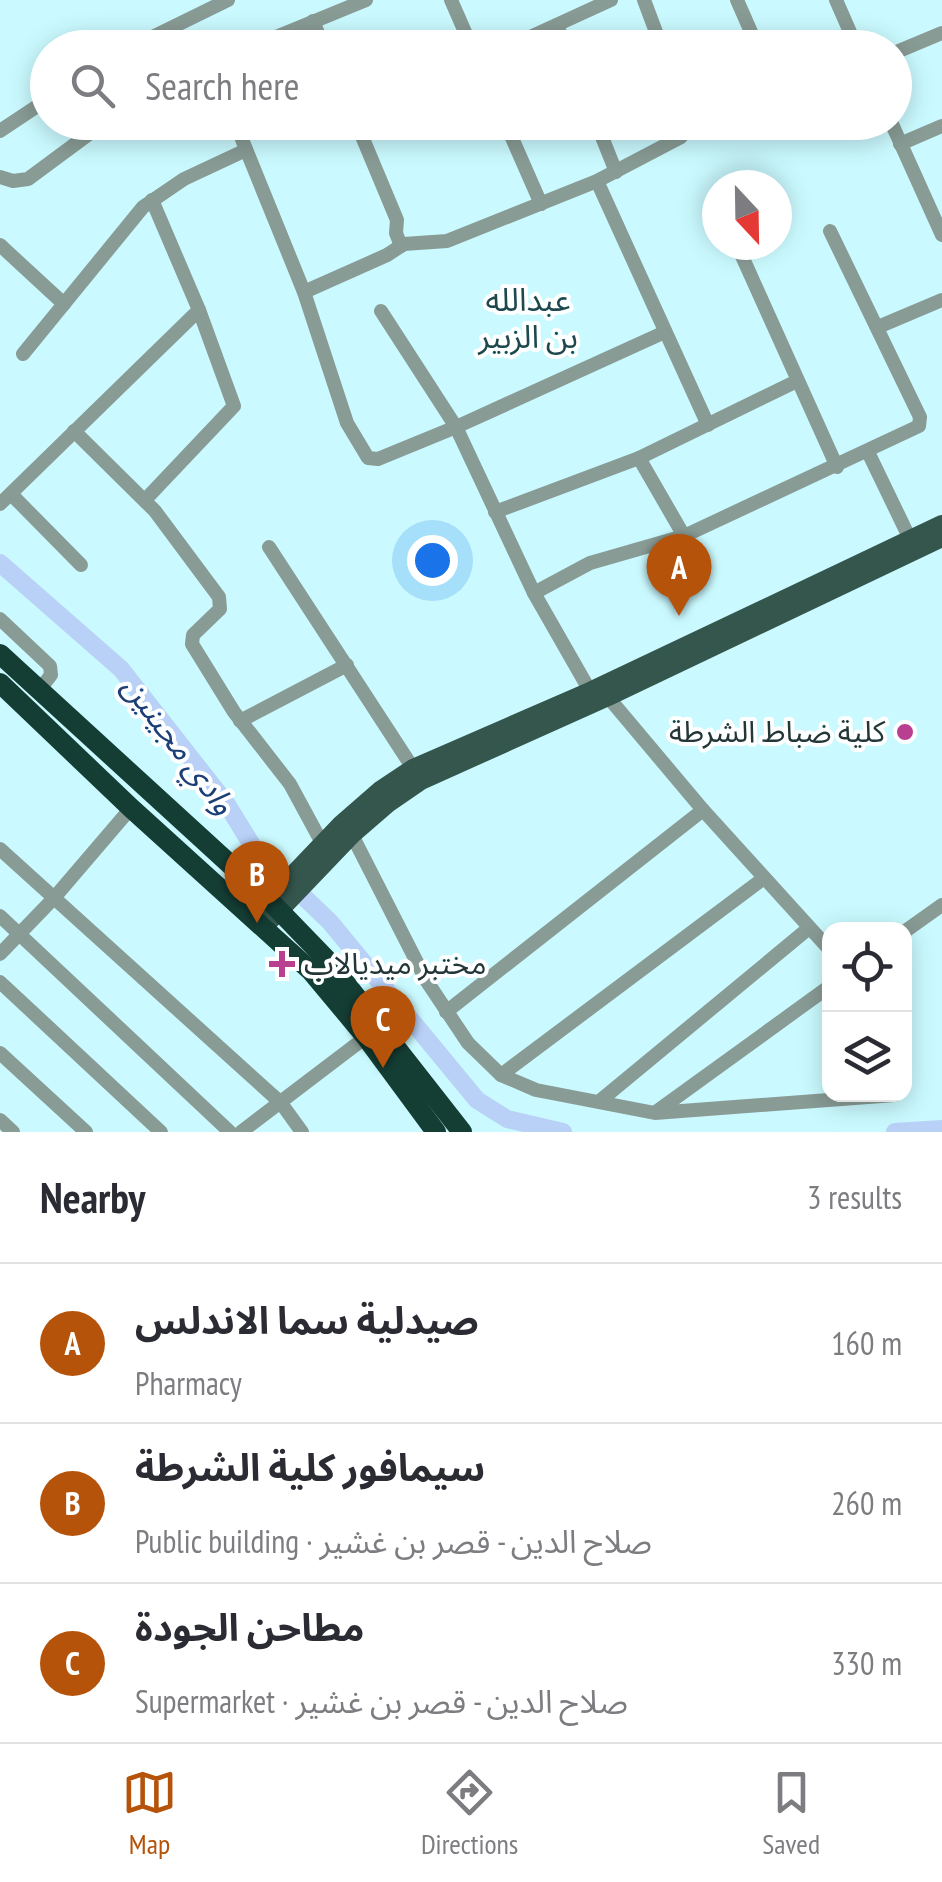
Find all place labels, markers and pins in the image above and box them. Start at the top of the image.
pin: A [646,534,712,616]
place label: كلية ضباط الشرطة [669,711,886,750]
marker: كلية ضباط الشرطة [894,721,916,743]
pin: B [224,840,290,923]
place label: مختبر ميديالاب [304,943,486,982]
marker: مختبر ميديالاب [269,951,295,977]
pin: C [350,986,416,1068]

